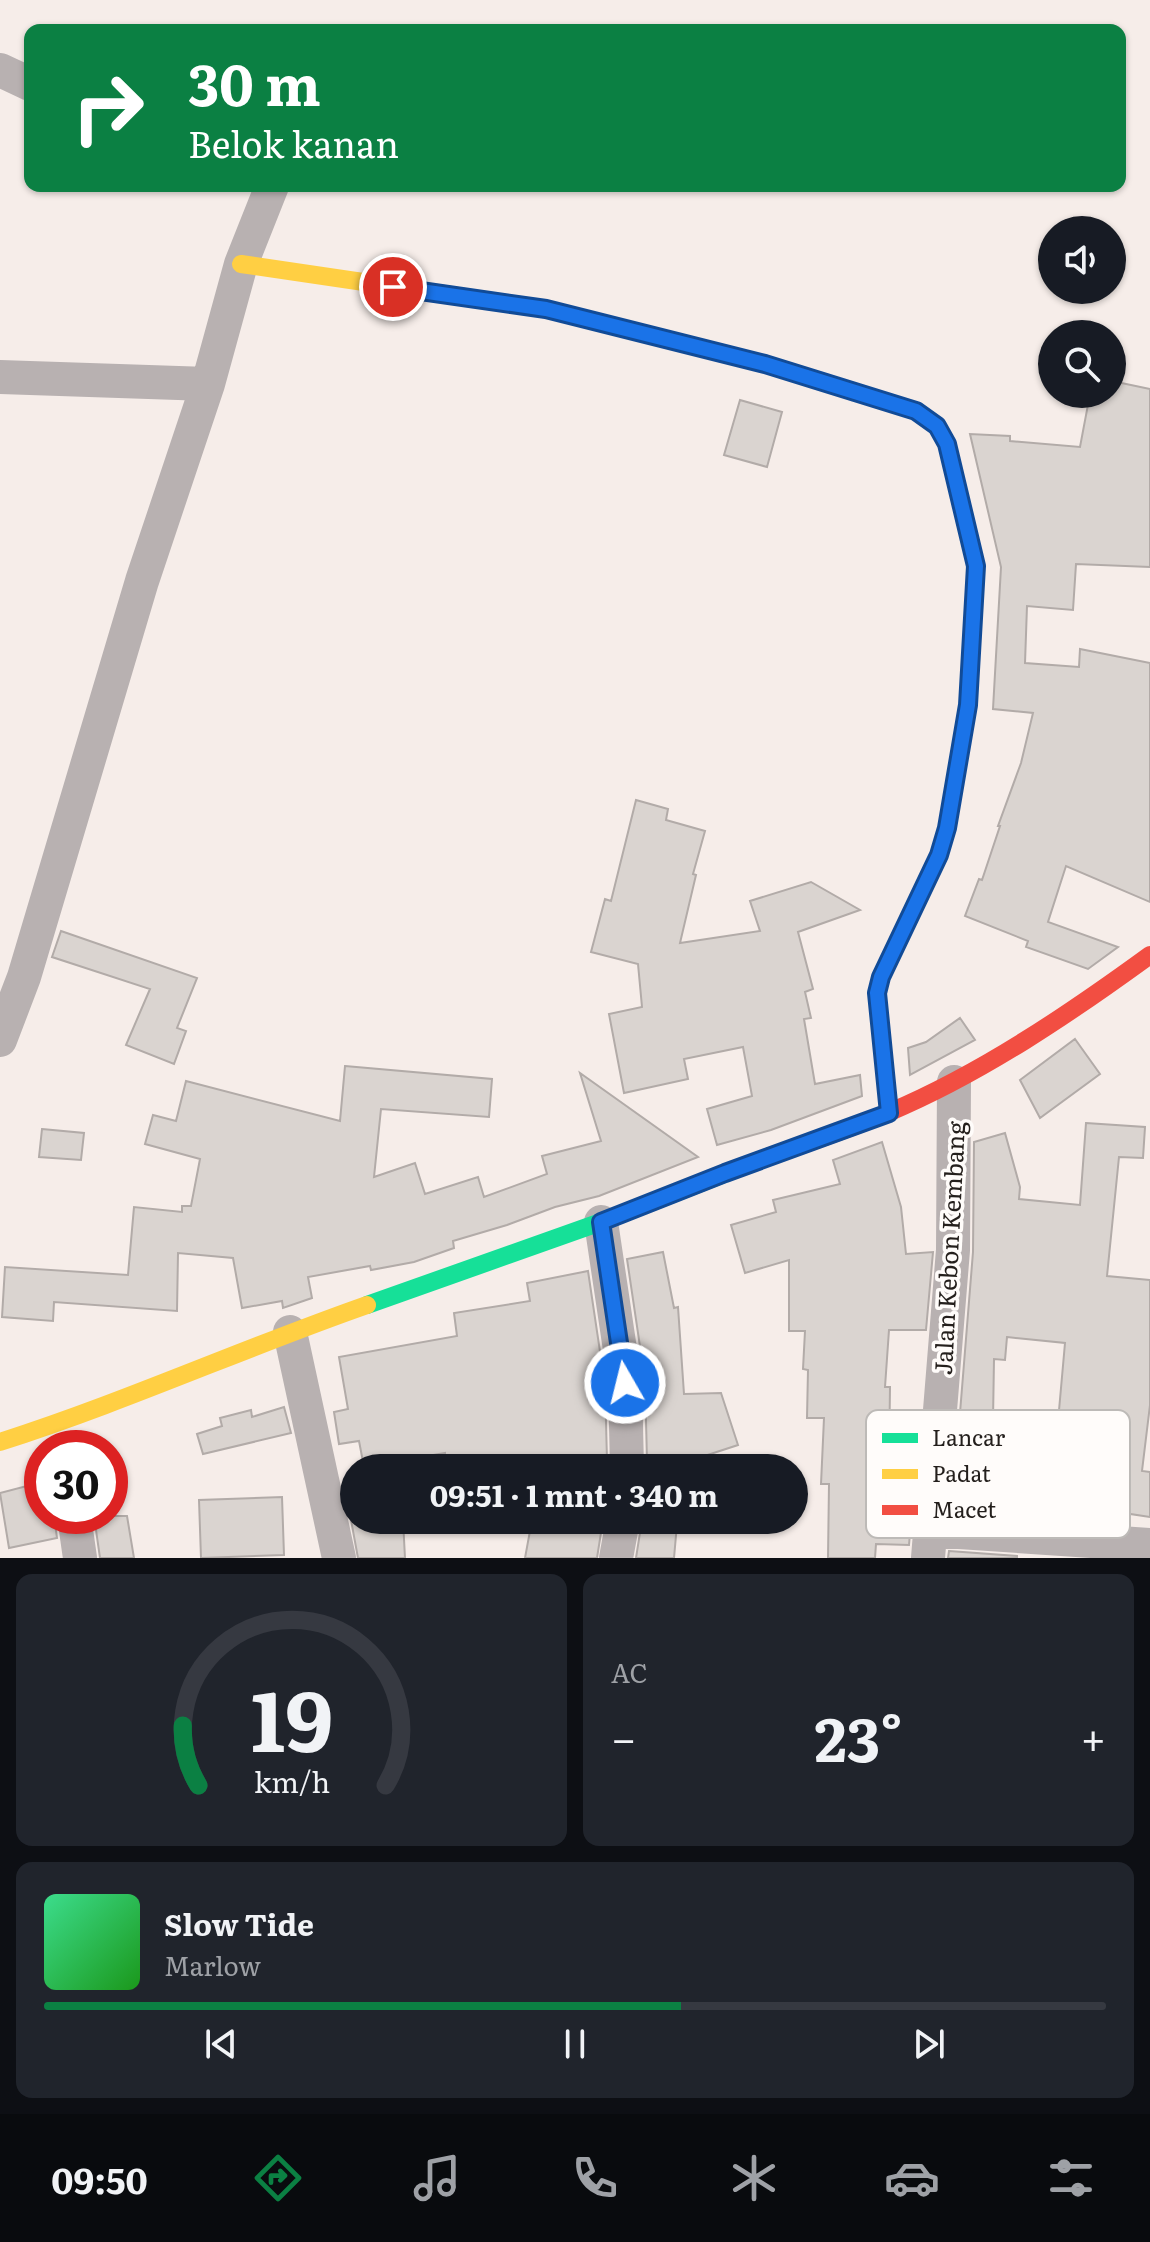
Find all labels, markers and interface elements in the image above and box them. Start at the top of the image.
text: 30 m [188,40,321,123]
icon: right [56,56,160,160]
text: Belok kanan [188,116,399,169]
map controls [1038,216,1126,408]
button: sound [1038,216,1126,304]
pin [359,253,427,321]
icon: arrive [371,265,415,309]
button: search [1038,320,1126,408]
street label: Jalan Kebon Kembang [924,1120,972,1376]
position arrow [583,1341,667,1425]
legend [866,1410,1130,1538]
text: Lancar [932,1420,1006,1453]
speed limit sign: 30 [24,1430,128,1534]
text: Padat [932,1456,991,1489]
text: 09:51 · 1 mnt · 340 m [430,1472,718,1516]
text: Macet [932,1492,996,1525]
text: AC [611,1652,648,1691]
text: 19 [250,1654,333,1778]
text: 23° [814,1691,903,1780]
text: − [611,1703,637,1769]
text: + [1080,1703,1106,1769]
text: km/h [253,1759,330,1802]
text: Slow Tide [164,1901,314,1945]
text: Marlow [164,1945,261,1984]
icon: previous [199,2022,243,2066]
icon: pause [553,2022,597,2066]
icon: next [907,2022,951,2066]
icon: directions [250,2150,306,2206]
icon: music [409,2150,465,2206]
icon: phone [567,2150,623,2206]
icon: climate [726,2150,782,2206]
icon: car [884,2150,940,2206]
icon: filters [1043,2150,1099,2206]
text: 09:50 [51,2152,148,2205]

